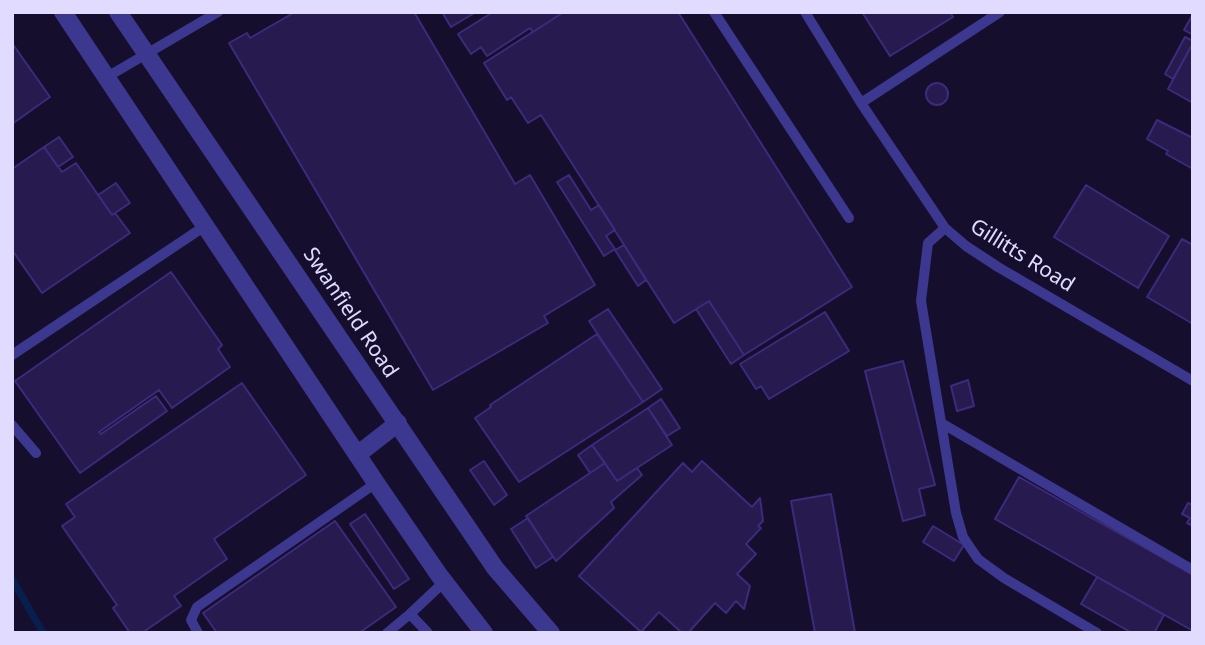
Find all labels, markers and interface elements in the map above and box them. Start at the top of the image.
street label: Gillitts Road [965,214,1079,298]
street label: Swanfield Road [297,243,403,383]

